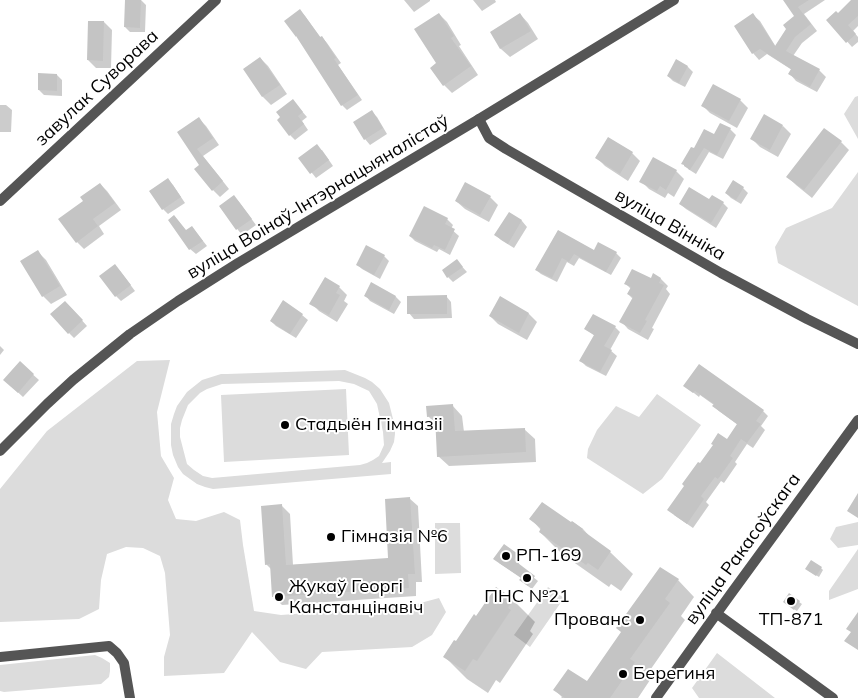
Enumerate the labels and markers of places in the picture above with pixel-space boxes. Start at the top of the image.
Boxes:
place label: Стадыён Гімназіі [295,414,443,436]
marker: Стадыён Гімназіі [279,419,291,431]
place label: Гімназія №6 [341,526,448,548]
marker: Гімназія №6 [325,531,337,543]
place label: РП-169 [516,545,582,567]
marker: РП-169 [500,550,512,562]
marker: ПНС №21 [521,572,533,584]
place label: Жукаў Георгі Канстанцінавіч [289,576,423,618]
place label: ПНС №21 [484,586,570,608]
marker: Жукаў Георгі Канстанцінавіч [273,591,285,603]
marker: ТП-871 [785,595,797,607]
place label: Прованс [554,609,630,631]
place label: ТП-871 [759,609,823,631]
marker: Прованс [634,614,646,626]
place label: Берегиня [633,663,715,685]
marker: Берегиня [617,668,629,680]

